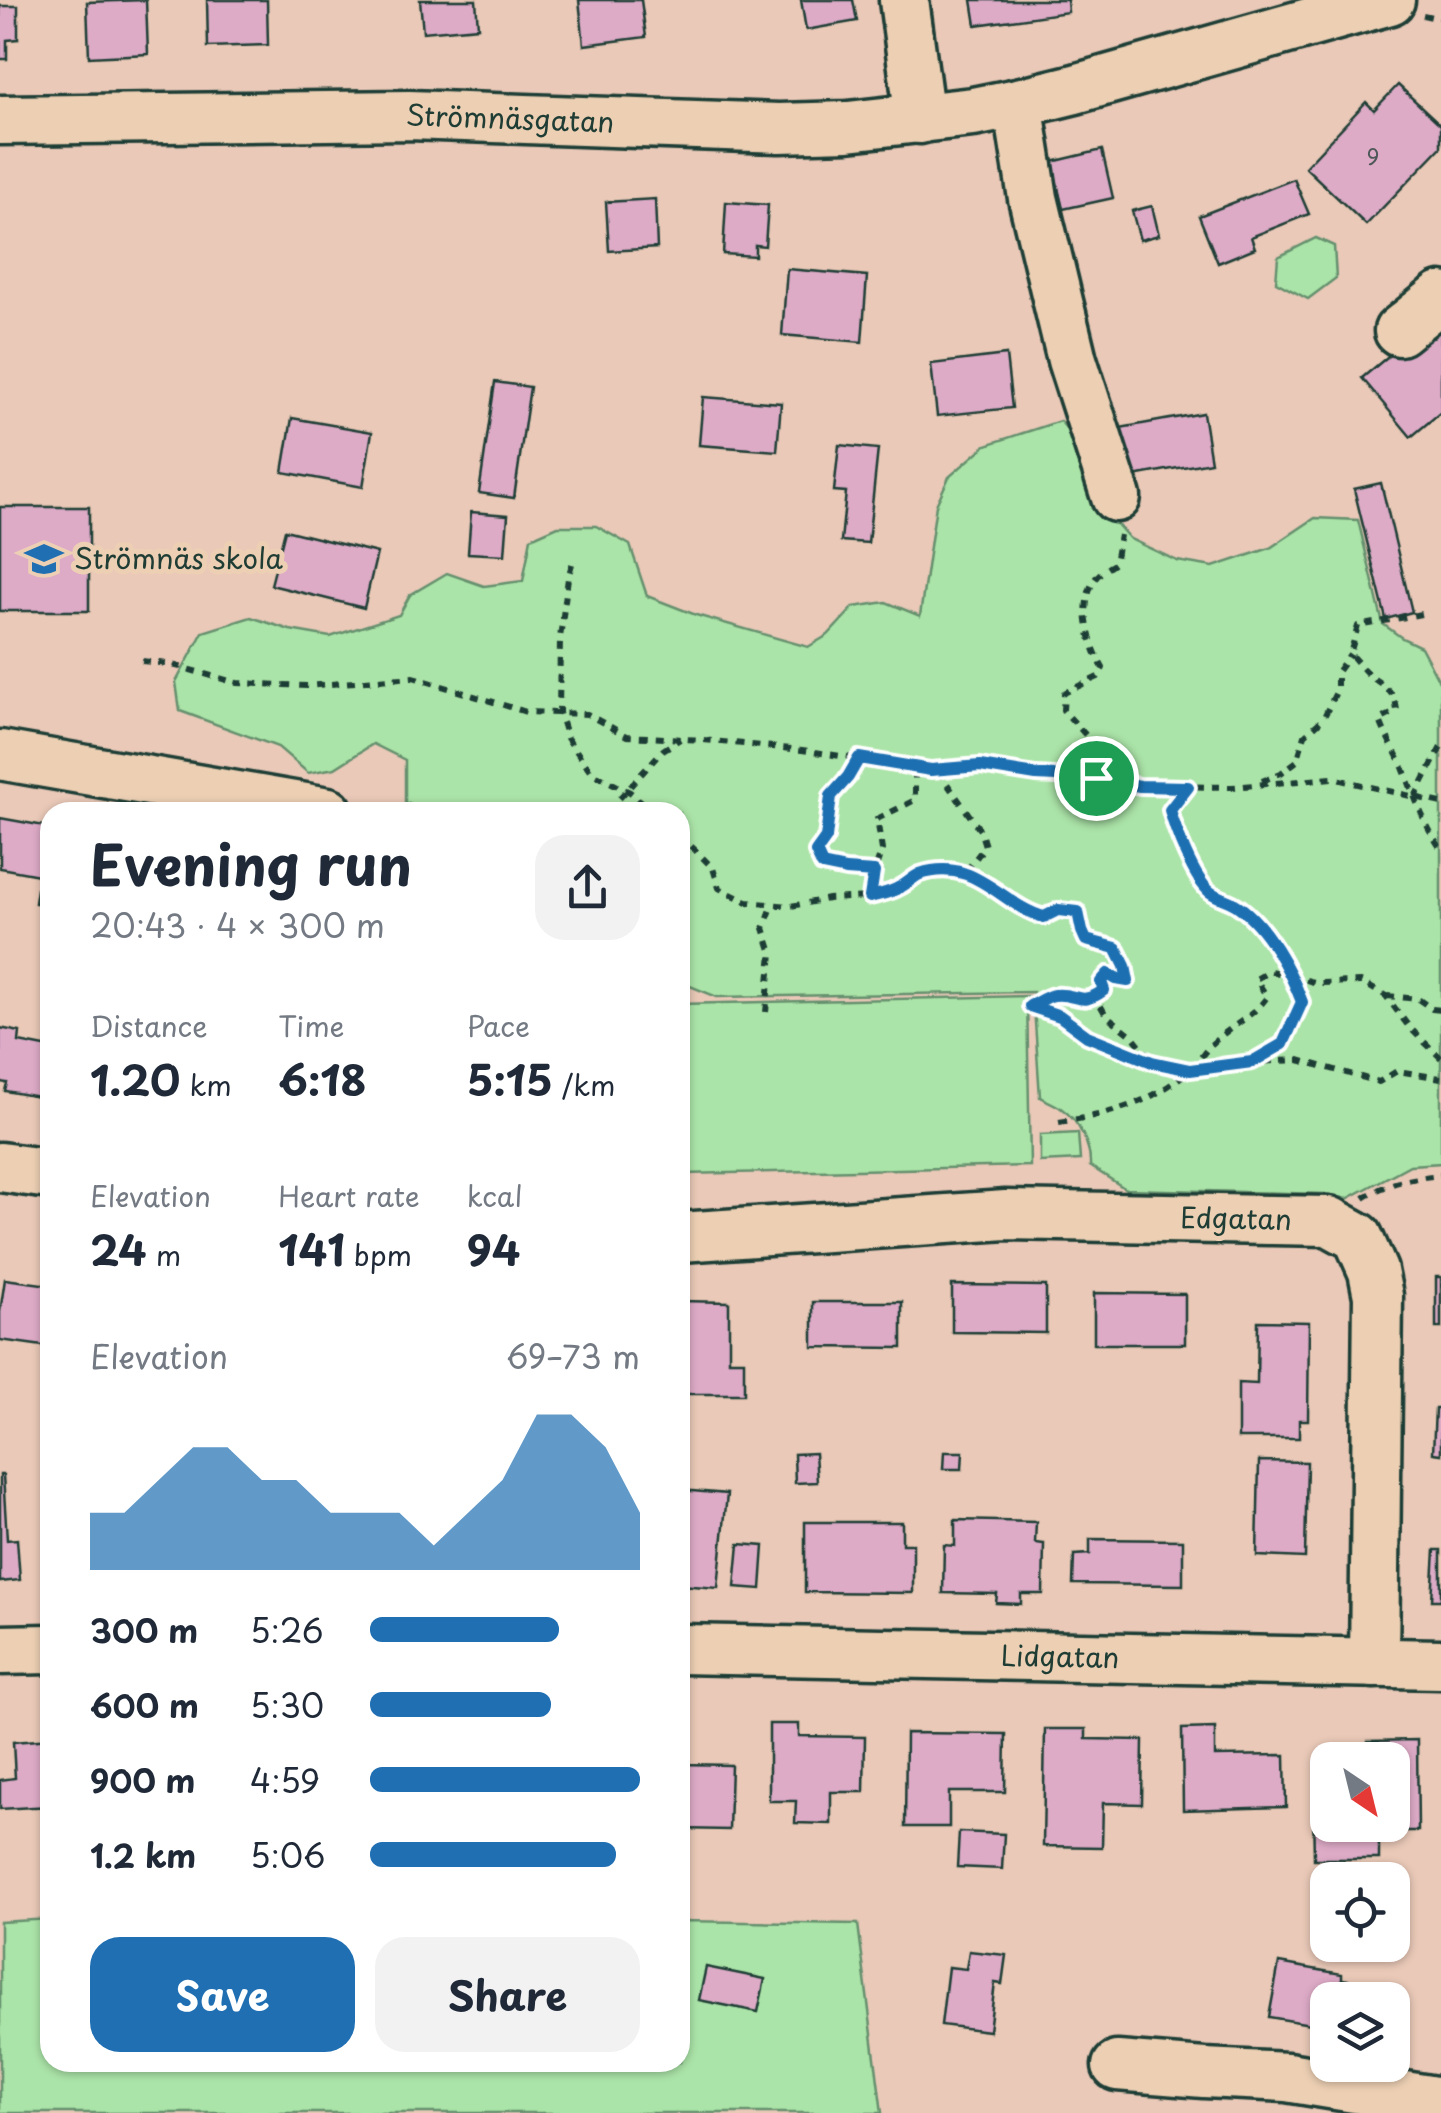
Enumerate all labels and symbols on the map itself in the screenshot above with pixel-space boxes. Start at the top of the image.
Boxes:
street label: Strömnäsgatan [405,92,615,143]
house number: 9 [1367,139,1379,172]
place label: Strömnäs skola [74,536,284,579]
school or university icon: Strömnäs skola [23,538,65,580]
pin [1054,736,1139,821]
street label: Edgatan [1180,1195,1292,1240]
street label: Lidgatan [1000,1633,1120,1678]
north arrow [1310,1742,1410,1842]

